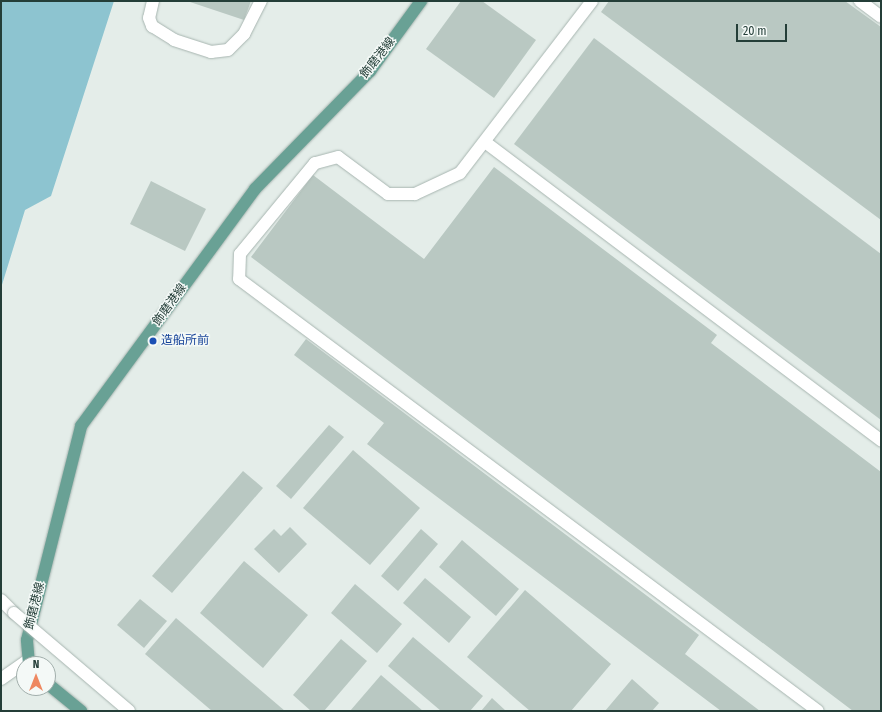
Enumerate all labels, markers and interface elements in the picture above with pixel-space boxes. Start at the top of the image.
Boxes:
scale bar [738,16,789,42]
text: 20 m [743,24,767,38]
street label: 飾磨港線 [358,35,398,81]
street label: 飾磨港線 [150,281,190,329]
place label: 造船所前 [161,334,209,348]
marker: 造船所前 [148,336,158,346]
street label: 飾磨港線 [22,581,48,631]
north arrow [16,656,56,696]
text: N [33,658,39,671]

